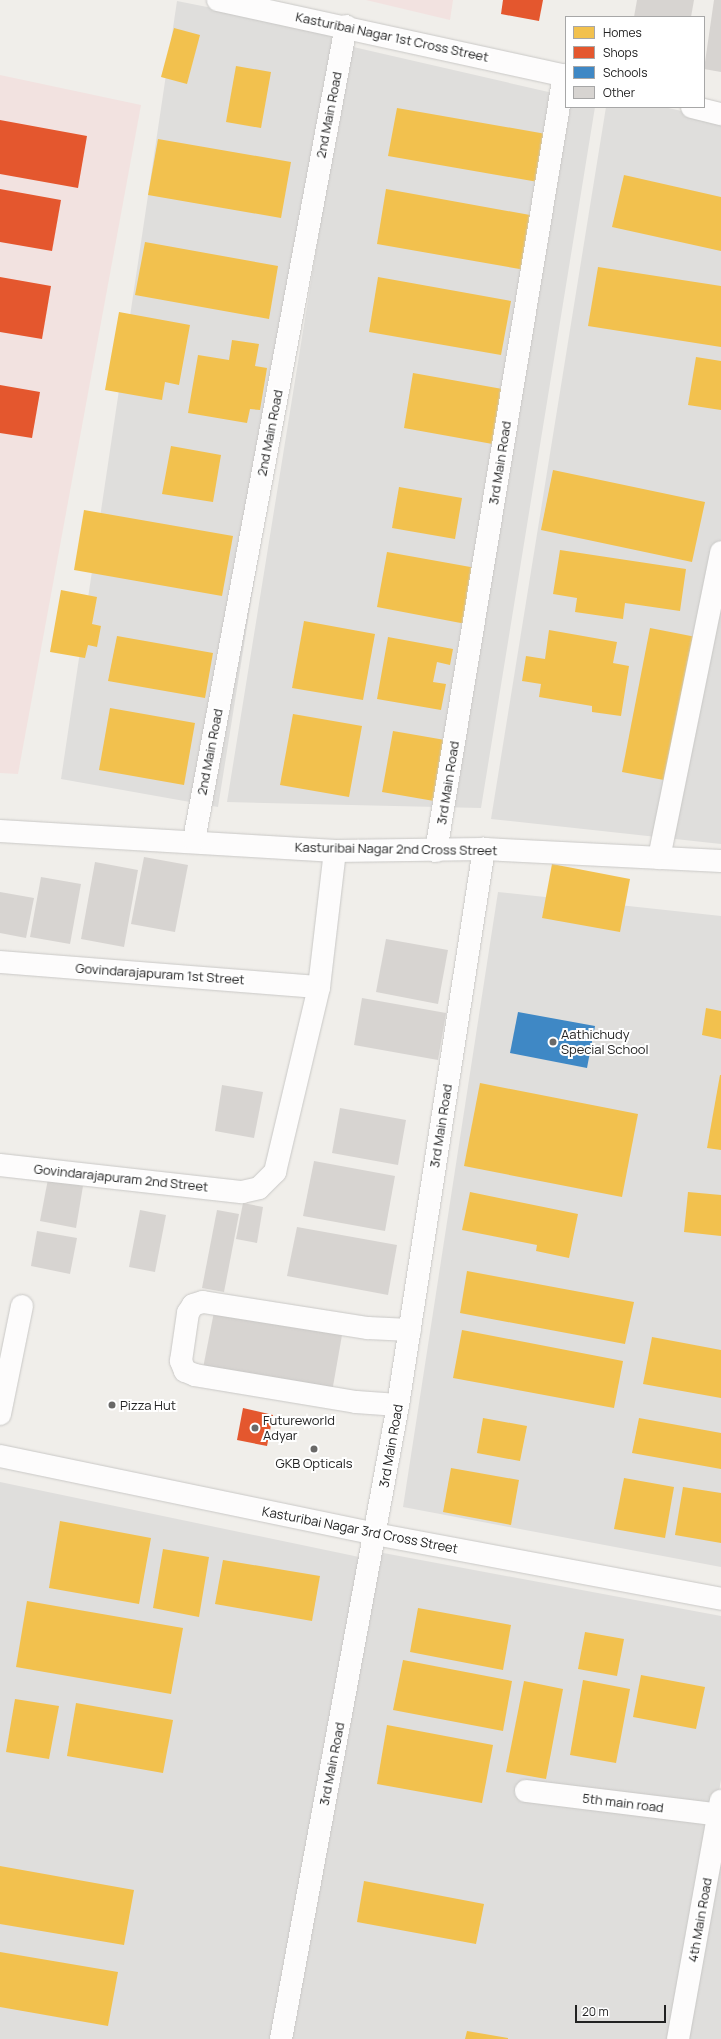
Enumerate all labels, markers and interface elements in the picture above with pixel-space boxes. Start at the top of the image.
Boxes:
street label: Kasturibai Nagar 1st Cross Street [294,9,490,65]
legend [565,16,705,108]
text: Homes [603,24,642,41]
text: Shops [603,44,638,61]
text: Schools [603,64,647,81]
street label: 2nd Main Road [313,70,345,160]
text: Other [603,84,635,101]
street label: 2nd Main Road [254,388,286,478]
street label: 3rd Main Road [486,420,514,506]
street label: 2nd Main Road [194,707,226,797]
street label: 3rd Main Road [434,740,462,826]
street label: Kasturibai Nagar 2nd Cross Street [295,839,497,859]
street label: Govindarajapuram 1st Street [75,960,245,988]
place label: Aathichudy Special School [561,1027,649,1058]
marker: Aathichudy Special School [548,1037,558,1047]
street label: 3rd Main Road [427,1083,455,1169]
street label: Govindarajapuram 2nd Street [33,1161,209,1195]
place label: Pizza Hut [120,1397,176,1413]
marker: Pizza Hut [107,1400,117,1410]
street label: 3rd Main Road [376,1403,406,1489]
place label: Futureworld Adyar [263,1413,335,1444]
marker: Futureworld Adyar [250,1423,260,1433]
marker: GKB Opticals [309,1444,319,1454]
place label: GKB Opticals [275,1455,353,1471]
street label: Kasturibai Nagar 3rd Cross Street [261,1503,459,1557]
street label: 3rd Main Road [316,1721,348,1807]
street label: 5th main road [581,1790,665,1816]
street label: 4th Main Road [685,1877,715,1963]
scale bar [577,1997,668,2023]
text: 20 m [582,2003,609,2020]

